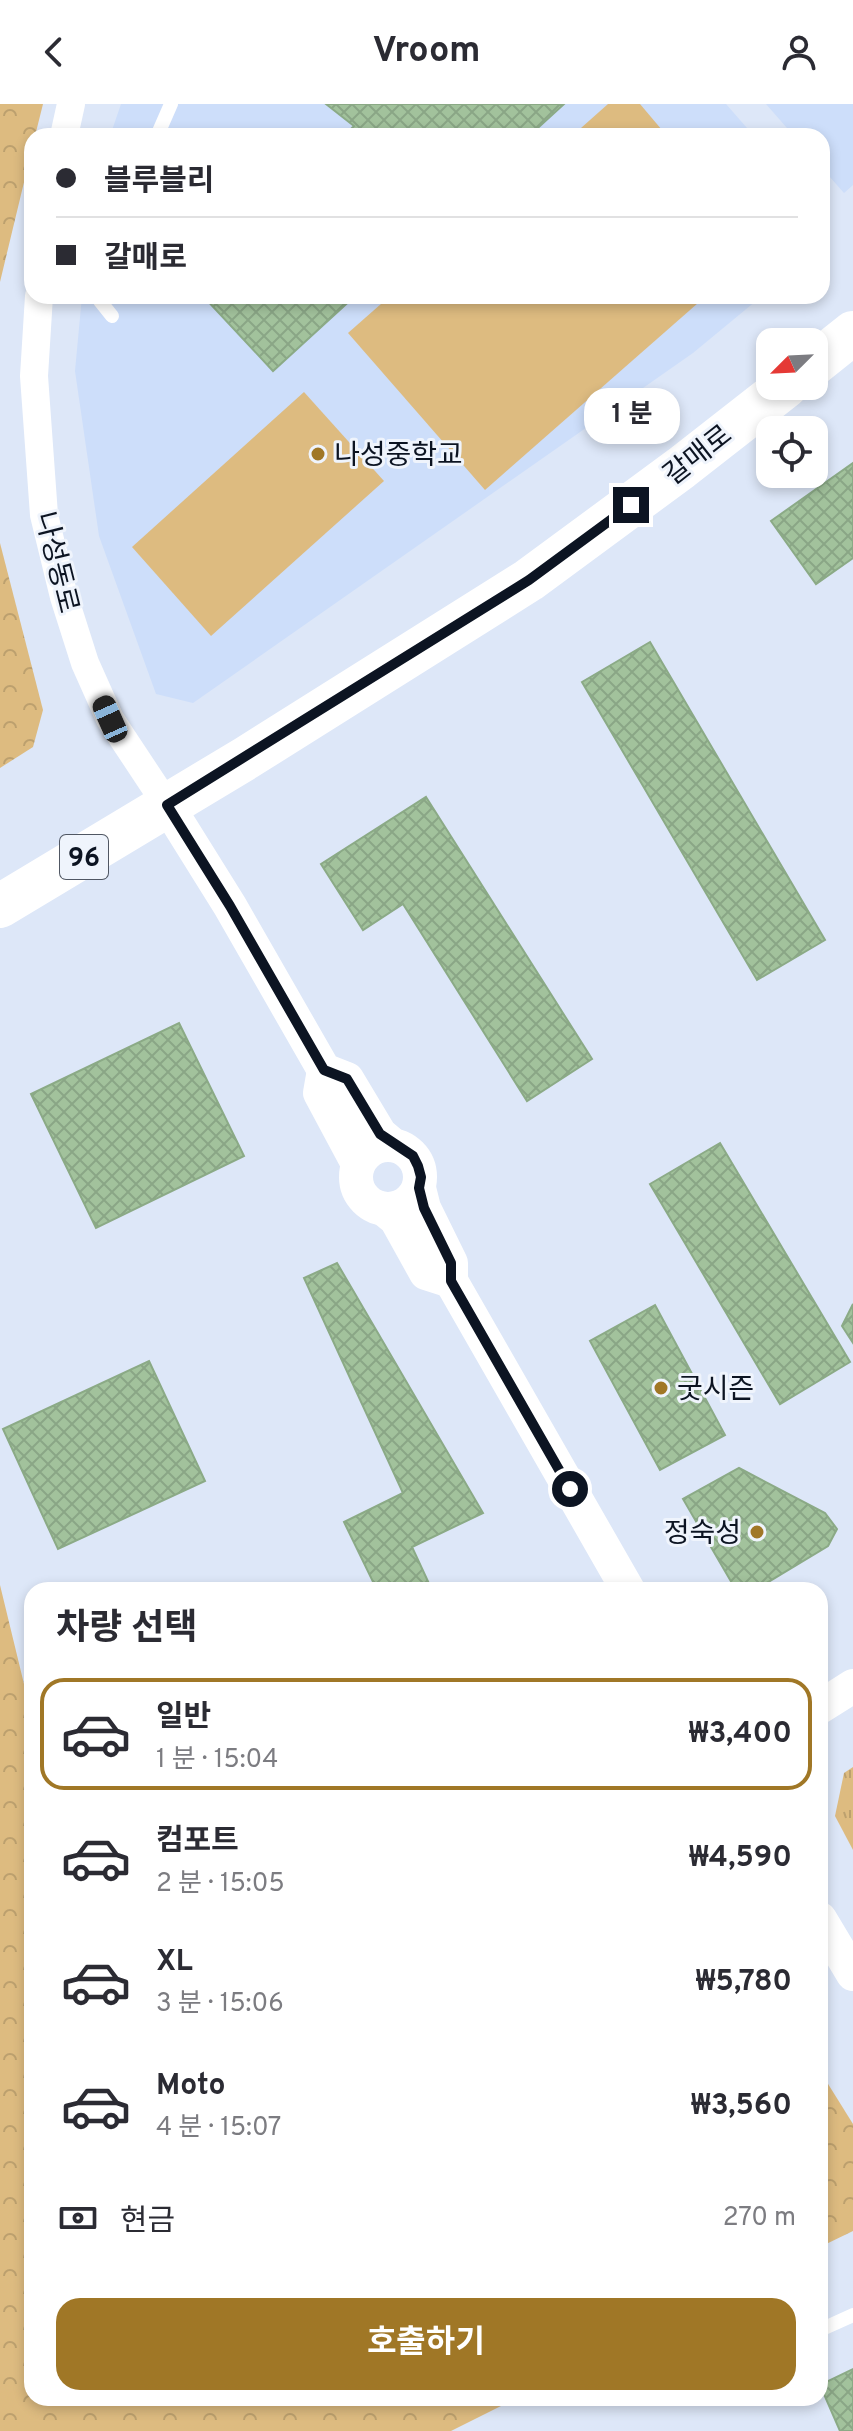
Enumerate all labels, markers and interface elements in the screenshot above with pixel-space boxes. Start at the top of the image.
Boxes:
text: Vroom [372,29,481,75]
icon: back [32,30,76,74]
icon: person [777,30,821,74]
text: 블루블리 [104,164,214,201]
text: 갈매로 [104,241,187,278]
north arrow [756,328,828,400]
map controls [756,328,828,488]
callout: 1 분 [583,389,679,445]
text: 1 분 [612,399,652,432]
button: locate [756,416,828,488]
street label: 갈매로 [657,418,740,494]
place label: 나성중학교 [334,439,463,475]
marker: 나성중학교 [309,445,327,463]
route end [613,487,649,523]
street label: 나성동로 [25,508,85,617]
car [89,692,131,746]
road number: 96 [60,835,108,879]
place label: 굿시즌 [677,1373,754,1409]
marker: 굿시즌 [652,1379,670,1397]
route start [552,1471,588,1507]
place label: 정숙성 [664,1517,741,1553]
marker: 정숙성 [748,1523,766,1541]
text: 차량 선택 [56,1607,197,1653]
icon: car [60,1698,132,1770]
text: 일반 [156,1700,211,1737]
text: ₩3,400 [689,1716,792,1753]
text: 1 분 · 15:04 [156,1744,278,1777]
icon: car [60,1822,132,1894]
text: 컴포트 [156,1824,239,1861]
text: ₩4,590 [689,1840,792,1877]
text: 2 분 · 15:05 [156,1868,285,1901]
text: XL [156,1944,193,1981]
icon: car [60,1946,132,2018]
text: ₩5,780 [696,1964,792,2001]
text: 3 분 · 15:06 [156,1988,284,2021]
text: Moto [156,2068,226,2105]
icon: car [60,2070,132,2142]
text: ₩3,560 [691,2088,792,2125]
text: 4 분 · 15:07 [156,2112,281,2145]
icon: cash [56,2196,100,2240]
text: 270 m [723,2202,796,2235]
text: 현금 [120,2204,175,2241]
button: 호출하기 [56,2298,796,2390]

